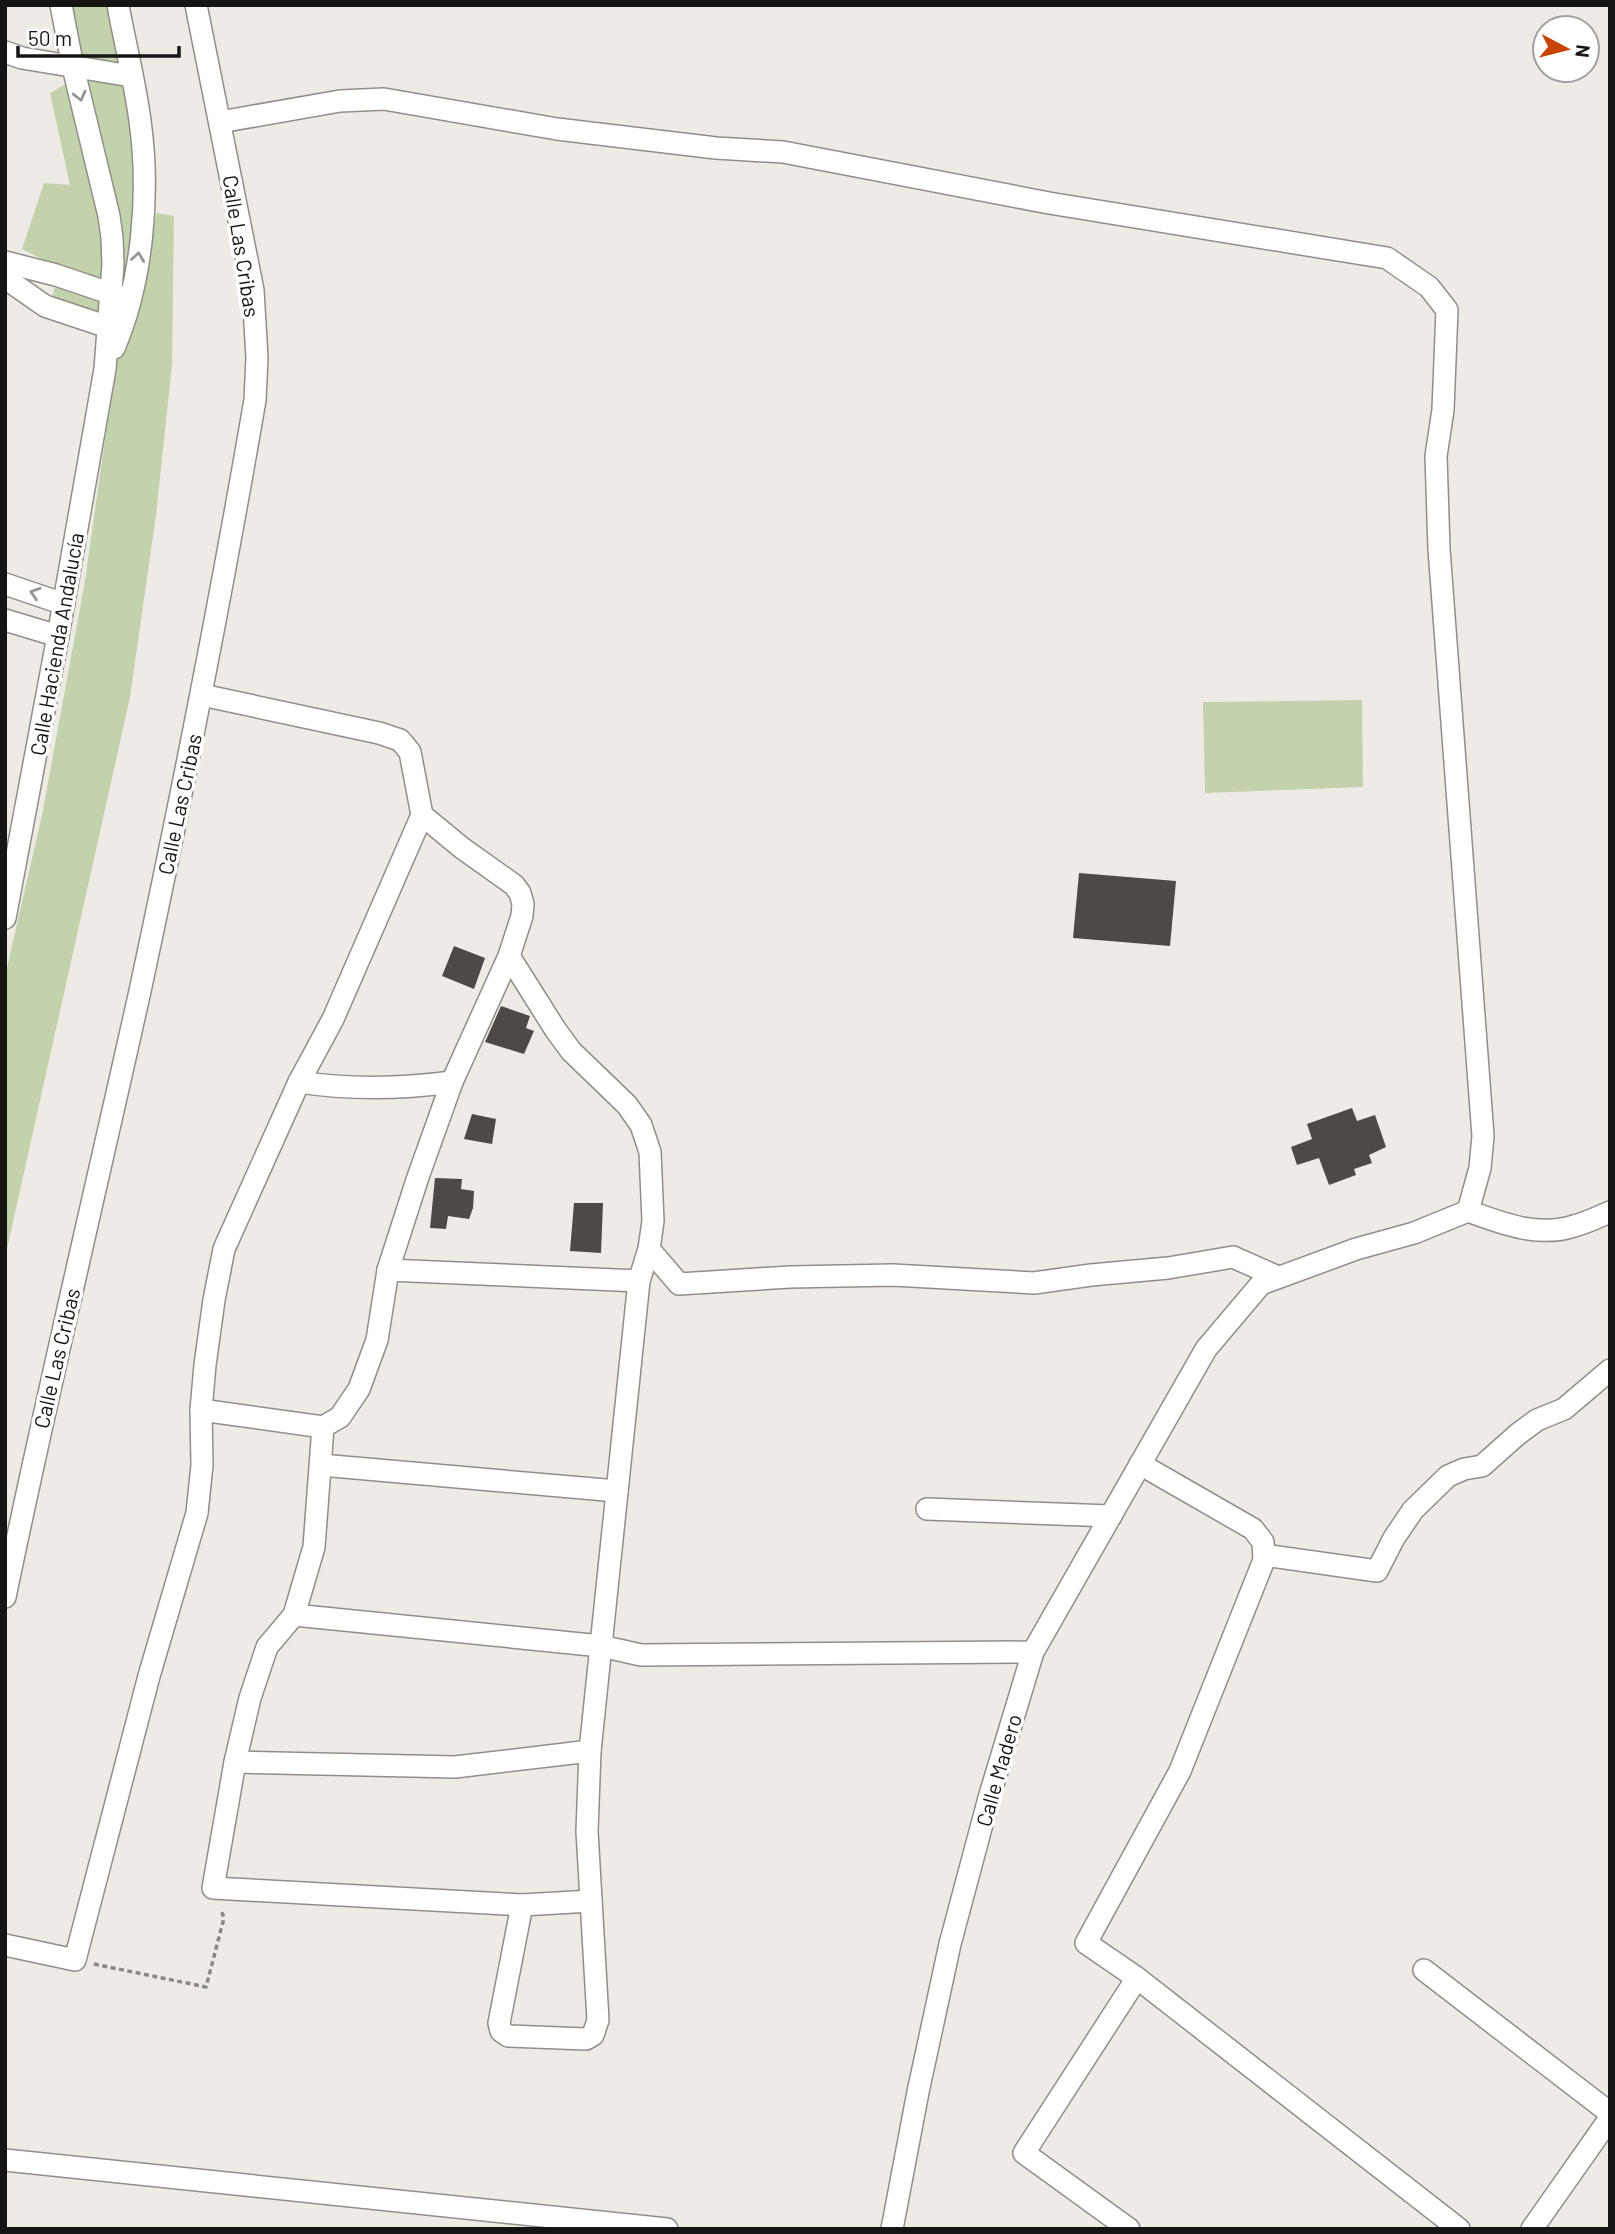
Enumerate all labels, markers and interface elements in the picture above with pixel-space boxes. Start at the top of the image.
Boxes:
scale bar [18,14,178,58]
north arrow [1531,14,1601,84]
text: 50 m [28,25,72,50]
text: N [1571,43,1596,59]
one-way arrow [72,90,86,102]
street label: Calle Las Cribas [218,173,266,319]
one-way arrow [130,251,145,263]
street label: Calle Hacienda Andalucía [24,530,88,758]
one-way arrow [29,587,42,601]
street label: Calle Las Cribas [152,731,206,877]
street label: Calle Las Cribas [28,1285,84,1431]
street label: Calle Madero [970,1711,1026,1829]

